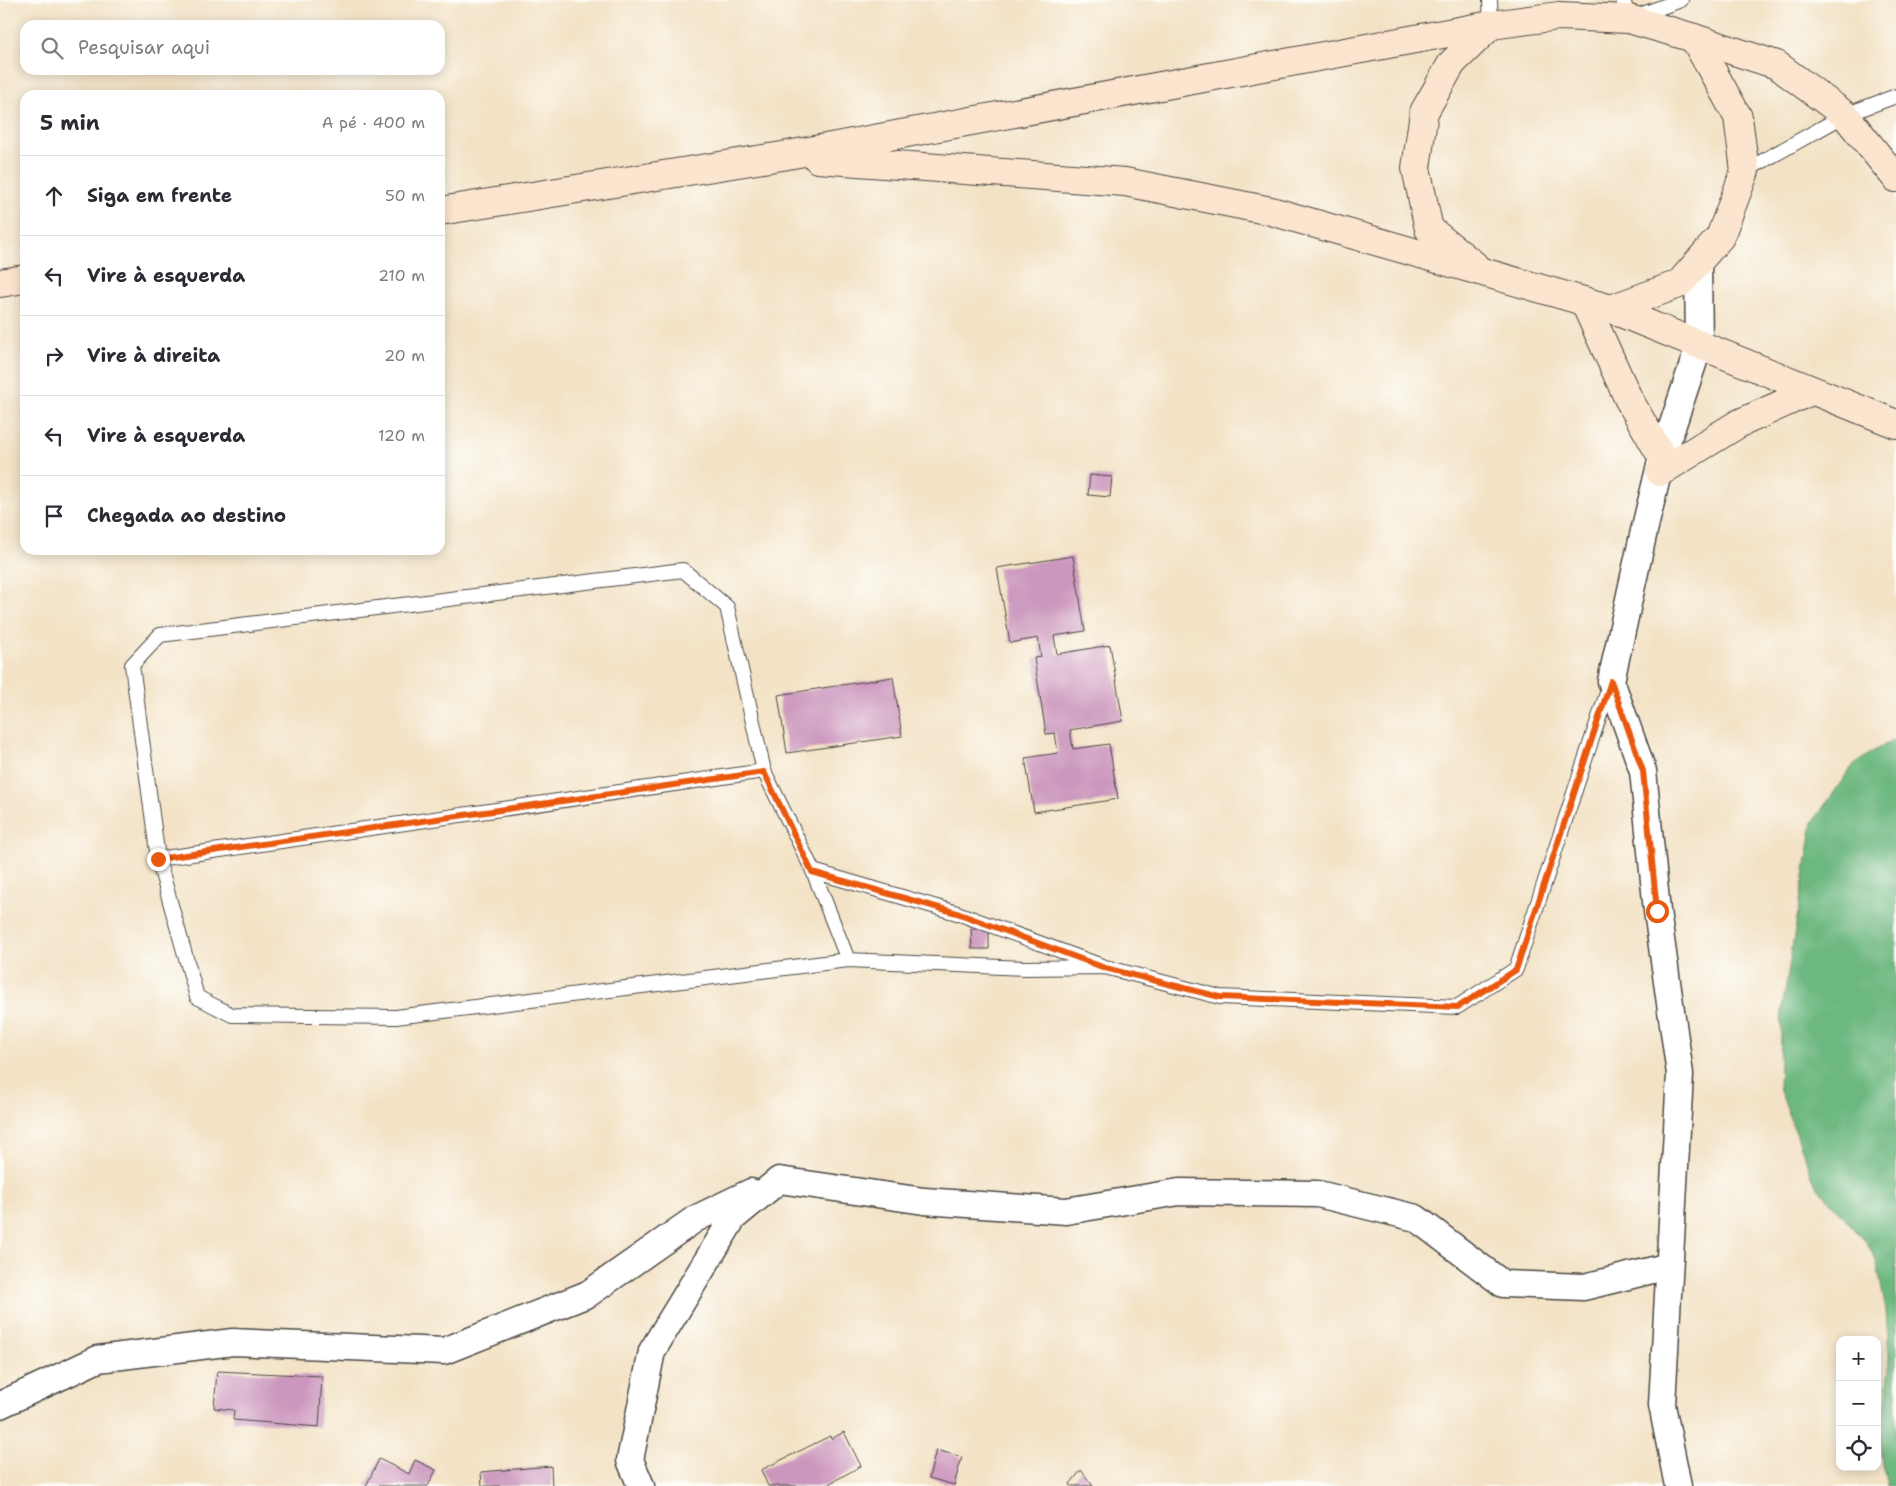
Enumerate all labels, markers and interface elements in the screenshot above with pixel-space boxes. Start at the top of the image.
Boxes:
search box [20,20,445,75]
icon: search [38,34,66,62]
text: Pesquisar aqui [78,35,210,60]
text: 5 min [40,109,100,137]
text: A pé · 400 m [322,112,425,133]
icon: ahead [40,182,68,210]
text: Siga em frente [87,183,232,208]
text: 50 m [385,185,425,206]
icon: left [40,262,68,290]
text: Vire à esquerda [87,263,245,288]
text: 210 m [378,265,425,286]
icon: right [40,342,68,370]
text: Vire à direita [87,343,220,368]
text: 20 m [384,345,425,366]
icon: left [40,422,68,450]
text: Vire à esquerda [87,423,245,448]
text: 120 m [378,425,425,446]
icon: arrive [40,502,68,530]
text: Chegada ao destino [87,503,286,528]
route end [147,848,170,871]
route start [1646,900,1669,923]
map controls [1836,1336,1881,1471]
button: + [1836,1336,1881,1381]
button: − [1836,1381,1881,1426]
button: locate [1836,1426,1881,1471]

